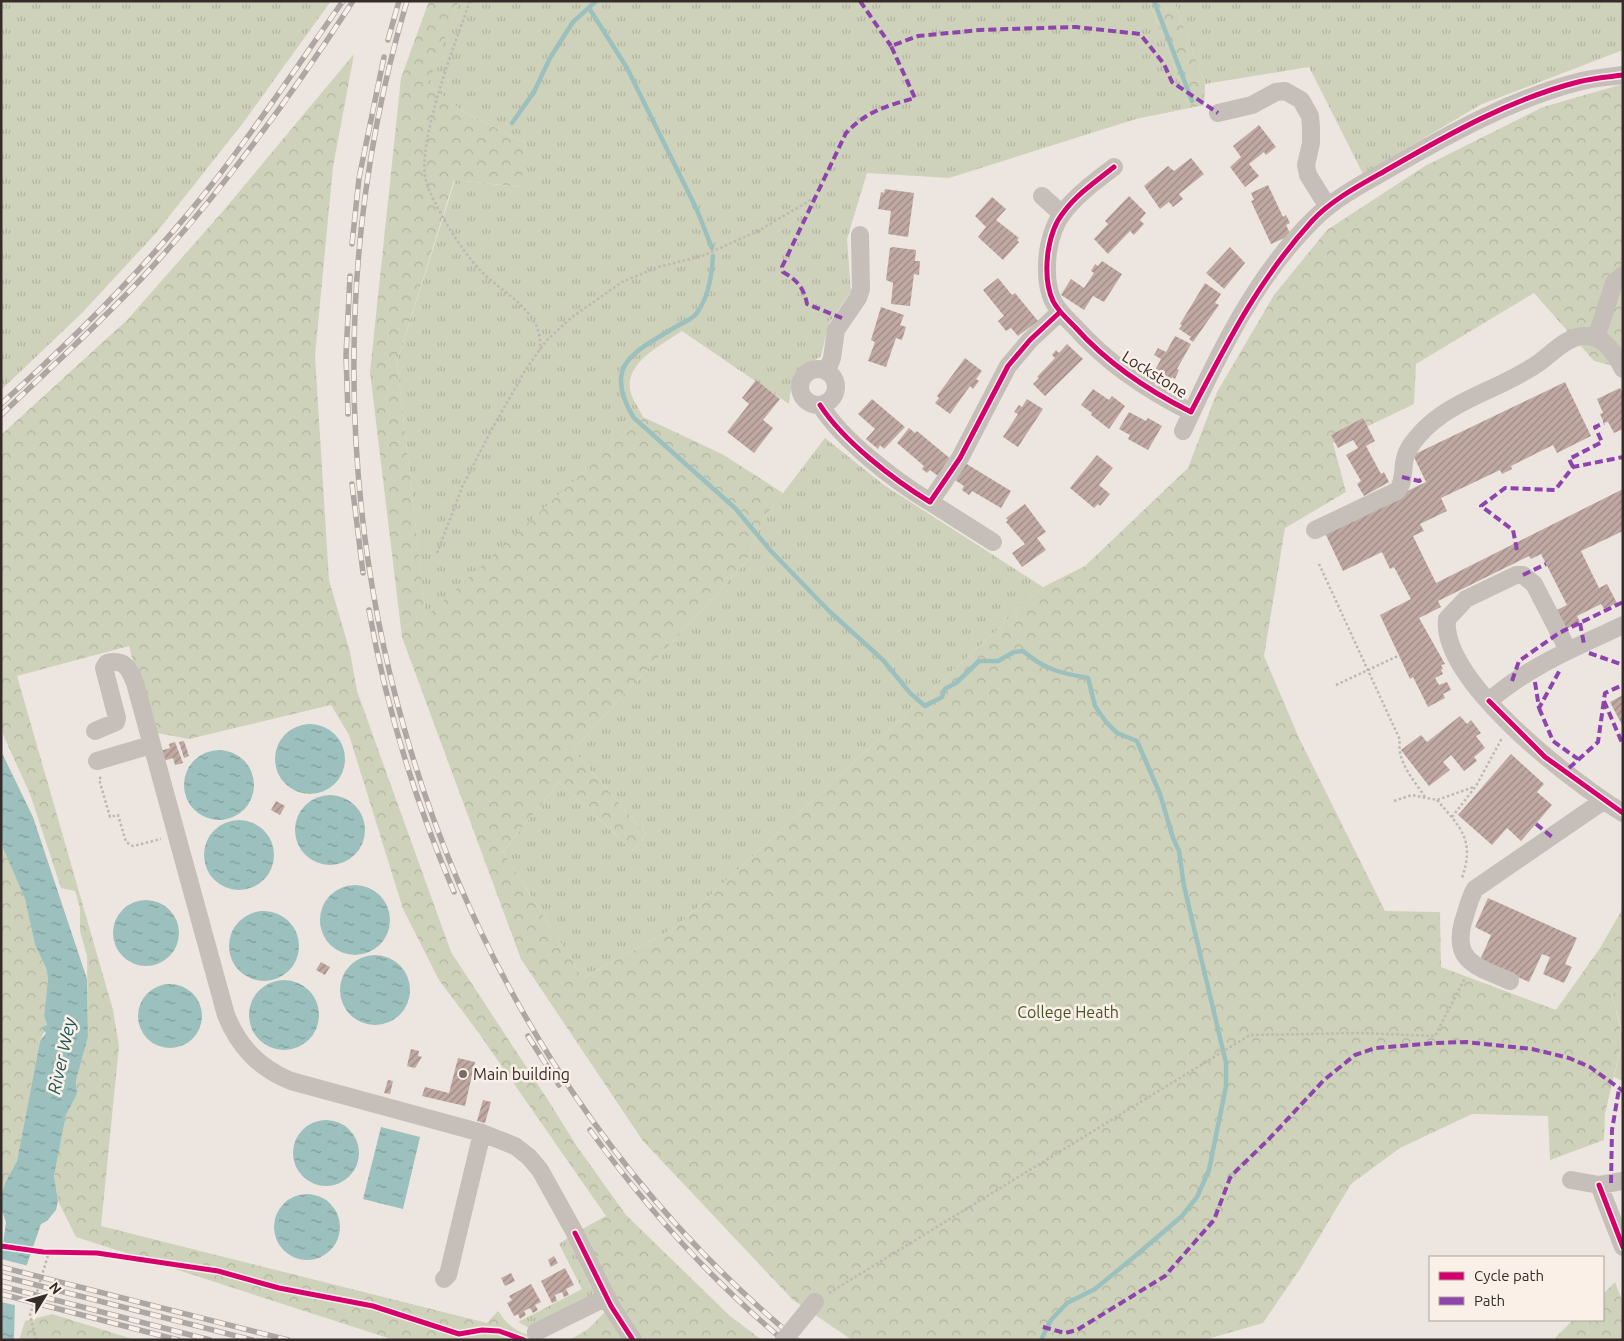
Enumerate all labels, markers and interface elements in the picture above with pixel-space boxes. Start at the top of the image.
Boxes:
street label: Lockstone [1119,347,1191,401]
park label: College Heath [1017,1003,1119,1021]
water label: River Wey [43,1016,79,1096]
place label: Main building [473,1065,570,1083]
marker: Main building [457,1068,469,1080]
legend [1429,1256,1604,1321]
text: Cycle path [1474,1267,1544,1284]
north arrow [20,1271,70,1321]
text: N [46,1279,65,1297]
text: Path [1474,1292,1505,1309]

